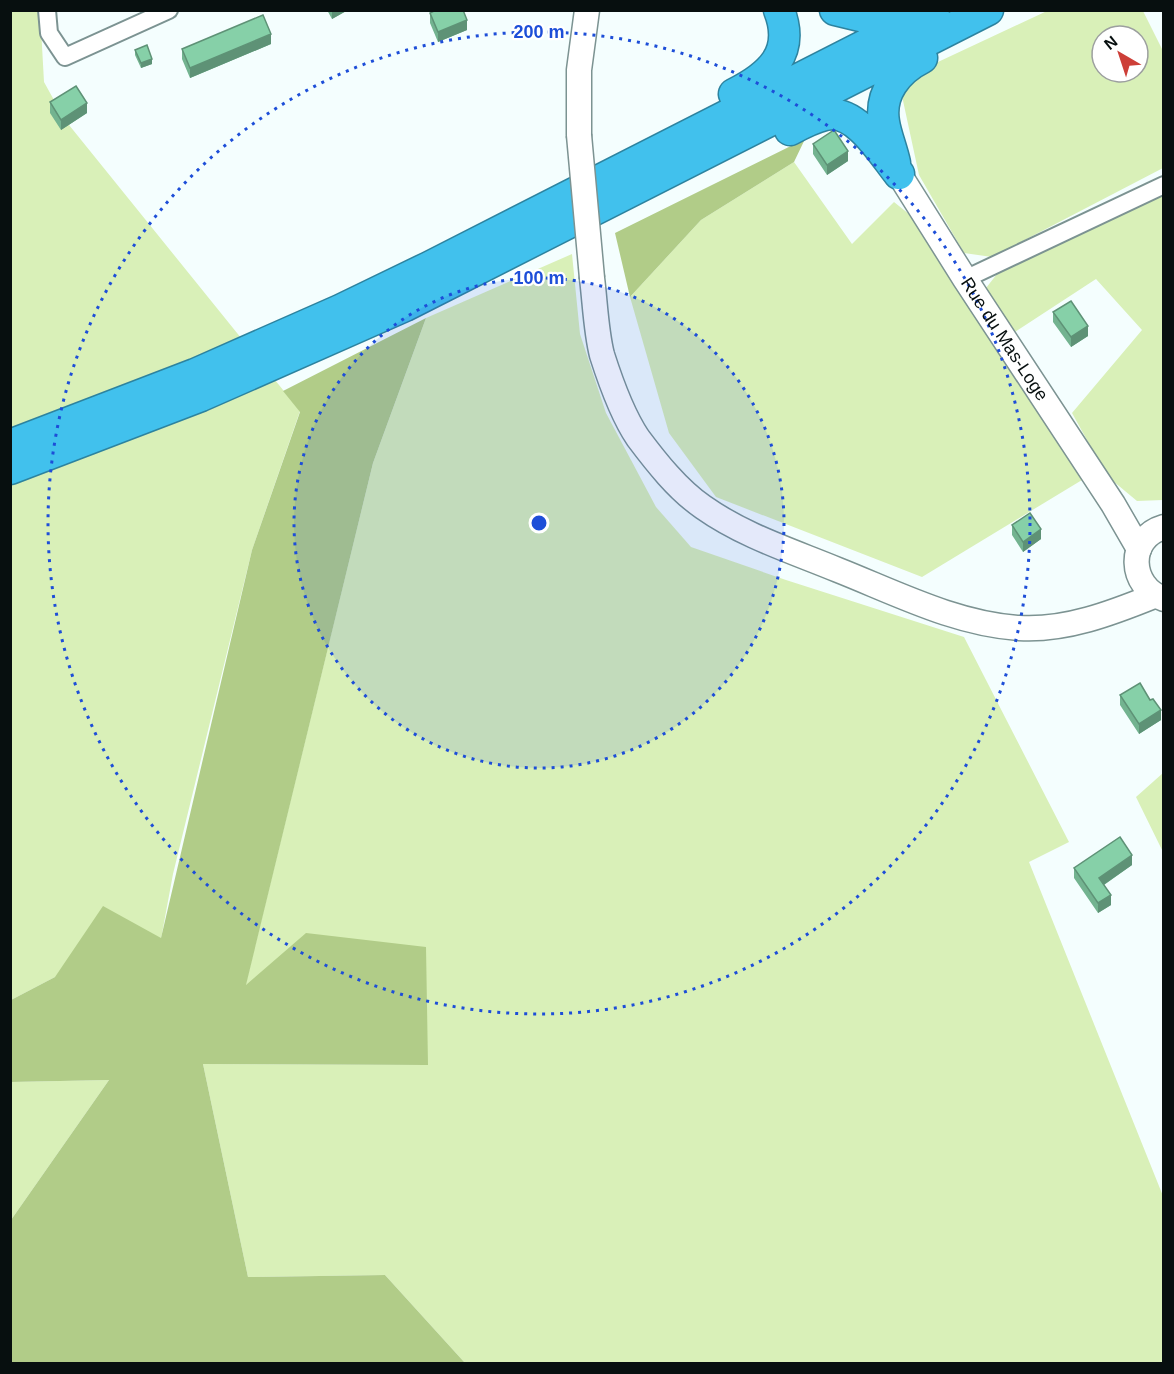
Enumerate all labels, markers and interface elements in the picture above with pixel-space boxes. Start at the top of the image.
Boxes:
text: 200 m [513,22,565,42]
north arrow [1090,24,1150,84]
text: N [1101,32,1121,53]
text: 100 m [513,268,565,288]
street label: Rue du Mas-Loge [957,274,1052,404]
centre of rings [529,513,549,533]

